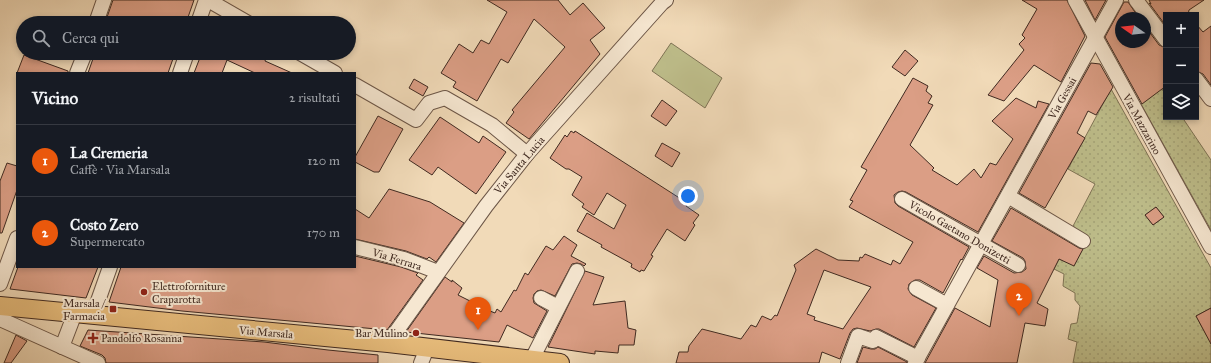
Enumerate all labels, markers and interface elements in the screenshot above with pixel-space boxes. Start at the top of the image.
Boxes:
north arrow [1115,12,1151,48]
map controls [1163,12,1199,120]
button: + [1163,12,1199,48]
search box [16,16,356,60]
icon: search [30,27,52,49]
text: Cerca qui [62,29,119,47]
button: − [1163,48,1199,84]
street label: Via Gessai [1045,75,1079,122]
button: layers [1163,84,1199,120]
text: Vicino [32,88,78,109]
text: 2 risultati [289,90,340,106]
street label: Via Mazzarino [1119,91,1164,157]
street label: Via Santa Lucia [491,133,548,198]
text: La Cremeria [70,144,148,162]
text: 1 [42,153,48,169]
text: 120 m [307,153,340,169]
text: Caffè · Via Marsala [70,162,170,178]
your location [678,186,698,206]
street label: Vicolo Gaetano Donizetti [906,197,1013,267]
text: Costo Zero [70,216,138,234]
text: 2 [42,225,48,241]
text: 170 m [307,225,340,241]
text: Supermercato [70,234,145,250]
street label: Via Ferrara [370,246,423,273]
place label: Elettroforniture Craparotta [152,280,226,306]
pin: 2 [1006,283,1032,316]
marker: Elettroforniture Craparotta [139,287,149,297]
place label: Marsala / Farmacia [63,297,106,323]
pin: 1 [465,297,491,330]
marker: Marsala / Farmacia [108,304,118,314]
street label: Via Marsala [237,324,294,341]
place label: Bar Mulino [355,327,408,340]
marker: Bar Mulino [411,328,421,338]
place label: Pandolfo Rosanna [101,332,182,345]
marker: Pandolfo Rosanna [88,333,98,343]

